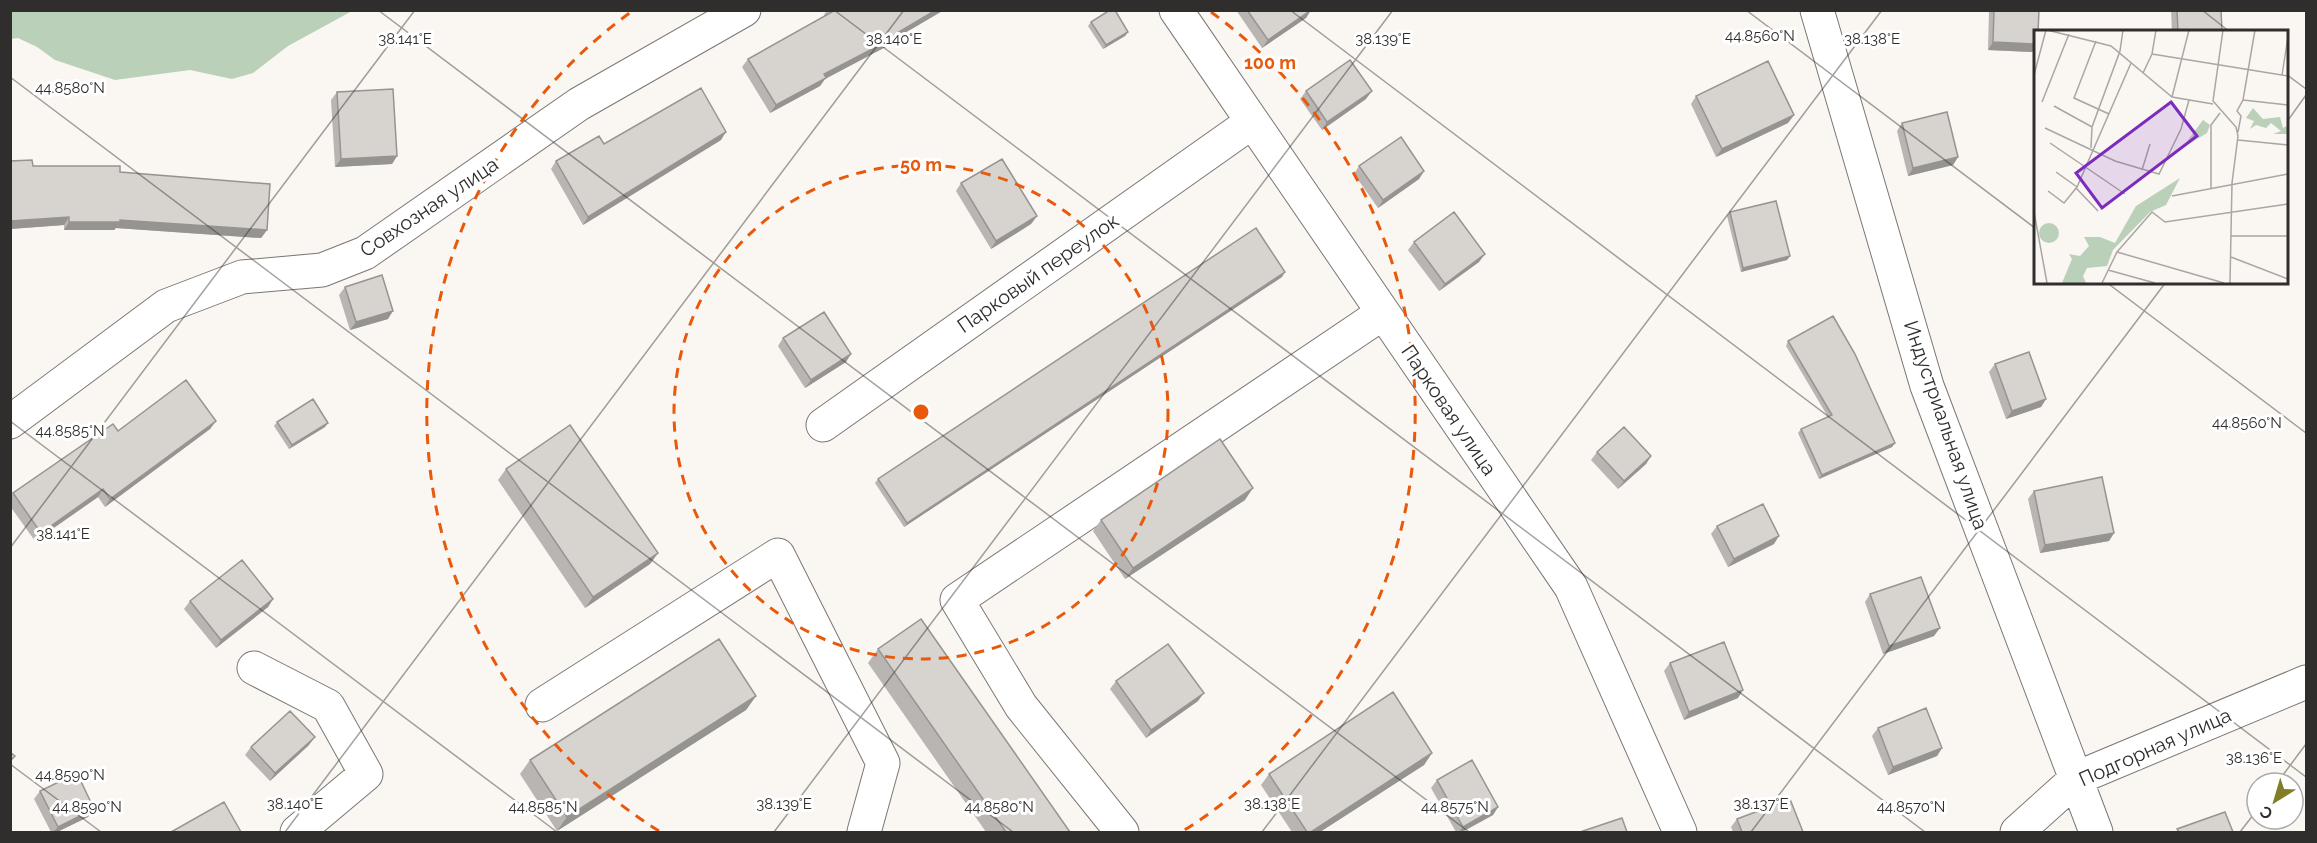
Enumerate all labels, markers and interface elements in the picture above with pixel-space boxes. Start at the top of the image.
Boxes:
text: 44.8560°N [1725,27,1795,45]
text: 38.141°E [378,30,432,48]
text: 38.140°E [866,30,922,48]
text: 38.139°E [1355,30,1411,48]
text: 38.138°E [1844,30,1900,48]
inset map [2034,30,2287,284]
text: 100 m [1244,52,1296,73]
text: 44.8580°N [35,79,105,97]
street label: Совхозная улица [355,152,503,262]
text: 50 m [900,154,942,175]
street label: Парковый переулок [953,208,1123,338]
street label: Индустриальная улица [1899,317,1993,533]
street label: Парковая улица [1396,340,1502,480]
centre of rings [911,402,931,422]
text: 44.8560°N [2212,414,2282,432]
text: 44.8585°N [36,422,104,440]
text: 38.141°E [36,525,90,543]
street label: Подгорная улица [2075,703,2235,791]
text: 38.136°E [2226,749,2282,767]
text: 44.8590°N [35,766,105,784]
north arrow [2245,771,2305,831]
text: 38.140°E [267,795,323,813]
text: 38.139°E [756,795,812,813]
text: 38.138°E [1244,795,1300,813]
text: 38.137°E [1733,795,1789,813]
text: 44.8590°N [52,798,122,816]
text: 44.8585°N [509,798,577,816]
text: 44.8580°N [964,798,1034,816]
text: 44.8575°N [1421,798,1489,816]
text: 44.8570°N [1877,798,1945,816]
text: С [2256,802,2276,823]

